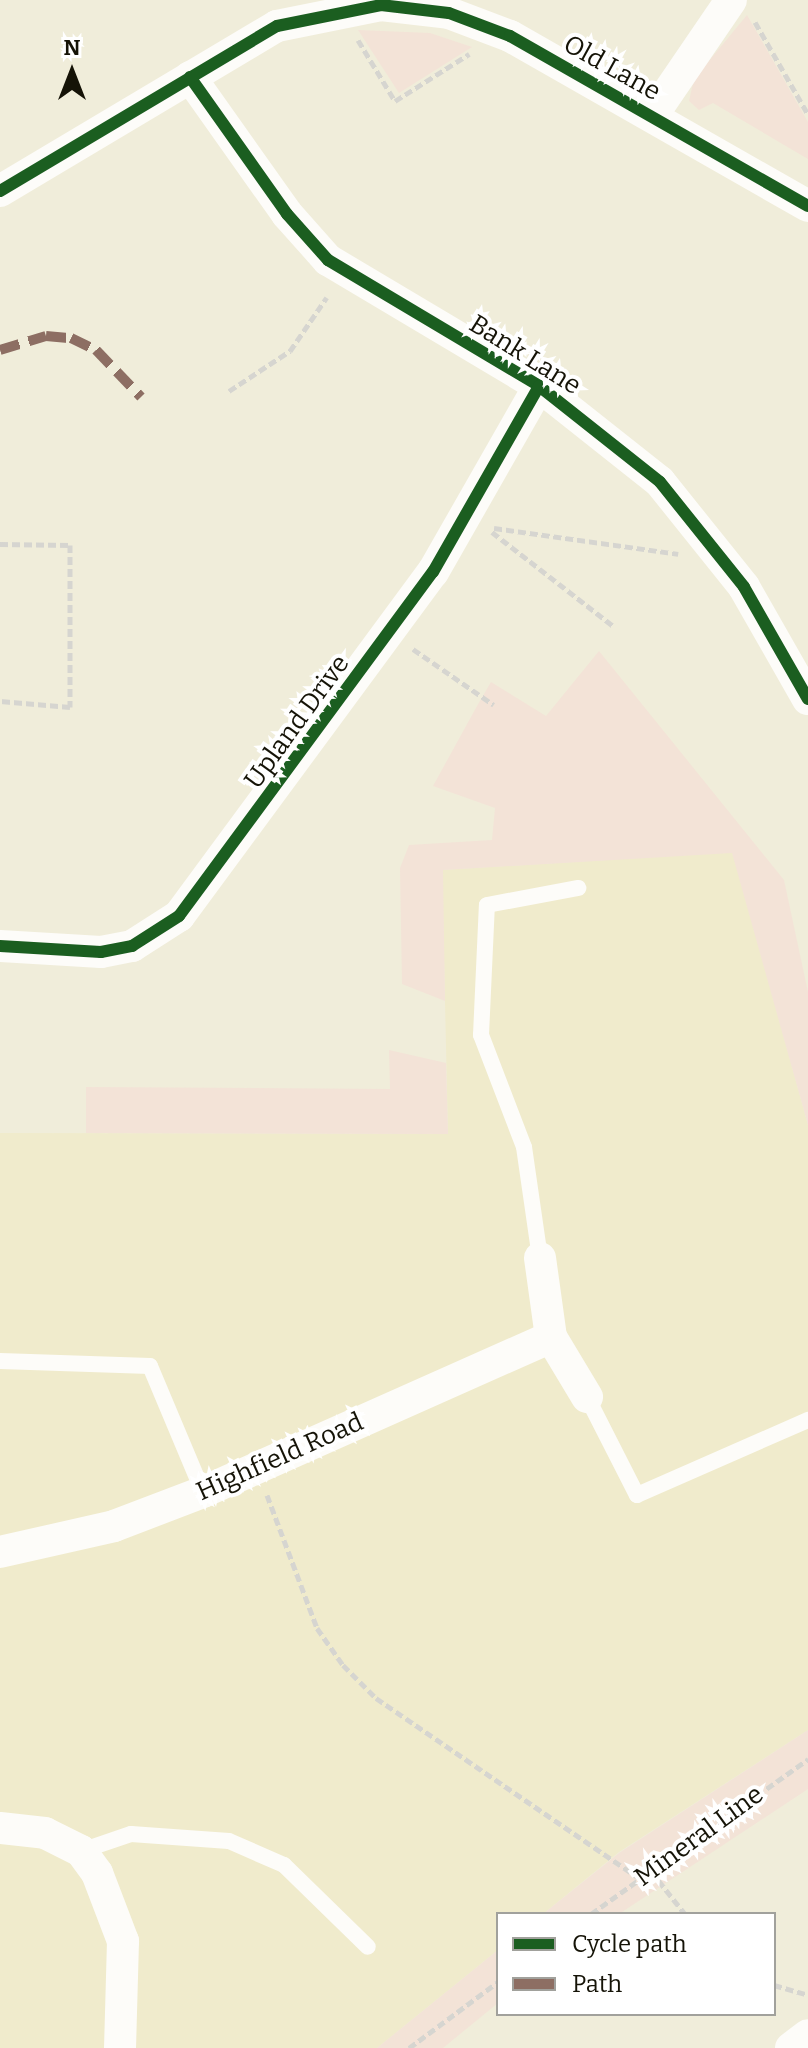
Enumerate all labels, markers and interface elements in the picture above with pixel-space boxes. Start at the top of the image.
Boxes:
street label: Old Lane [558,29,666,107]
north arrow [32,32,112,112]
text: N [64,34,80,61]
street label: Bank Lane [463,308,587,402]
street label: Upland Drive [238,649,356,795]
street label: Highfield Road [192,1406,368,1508]
street label: Mineral Line [629,1779,769,1893]
legend [496,1912,776,2016]
text: Cycle path [572,1930,687,1958]
text: Path [572,1970,622,1998]

